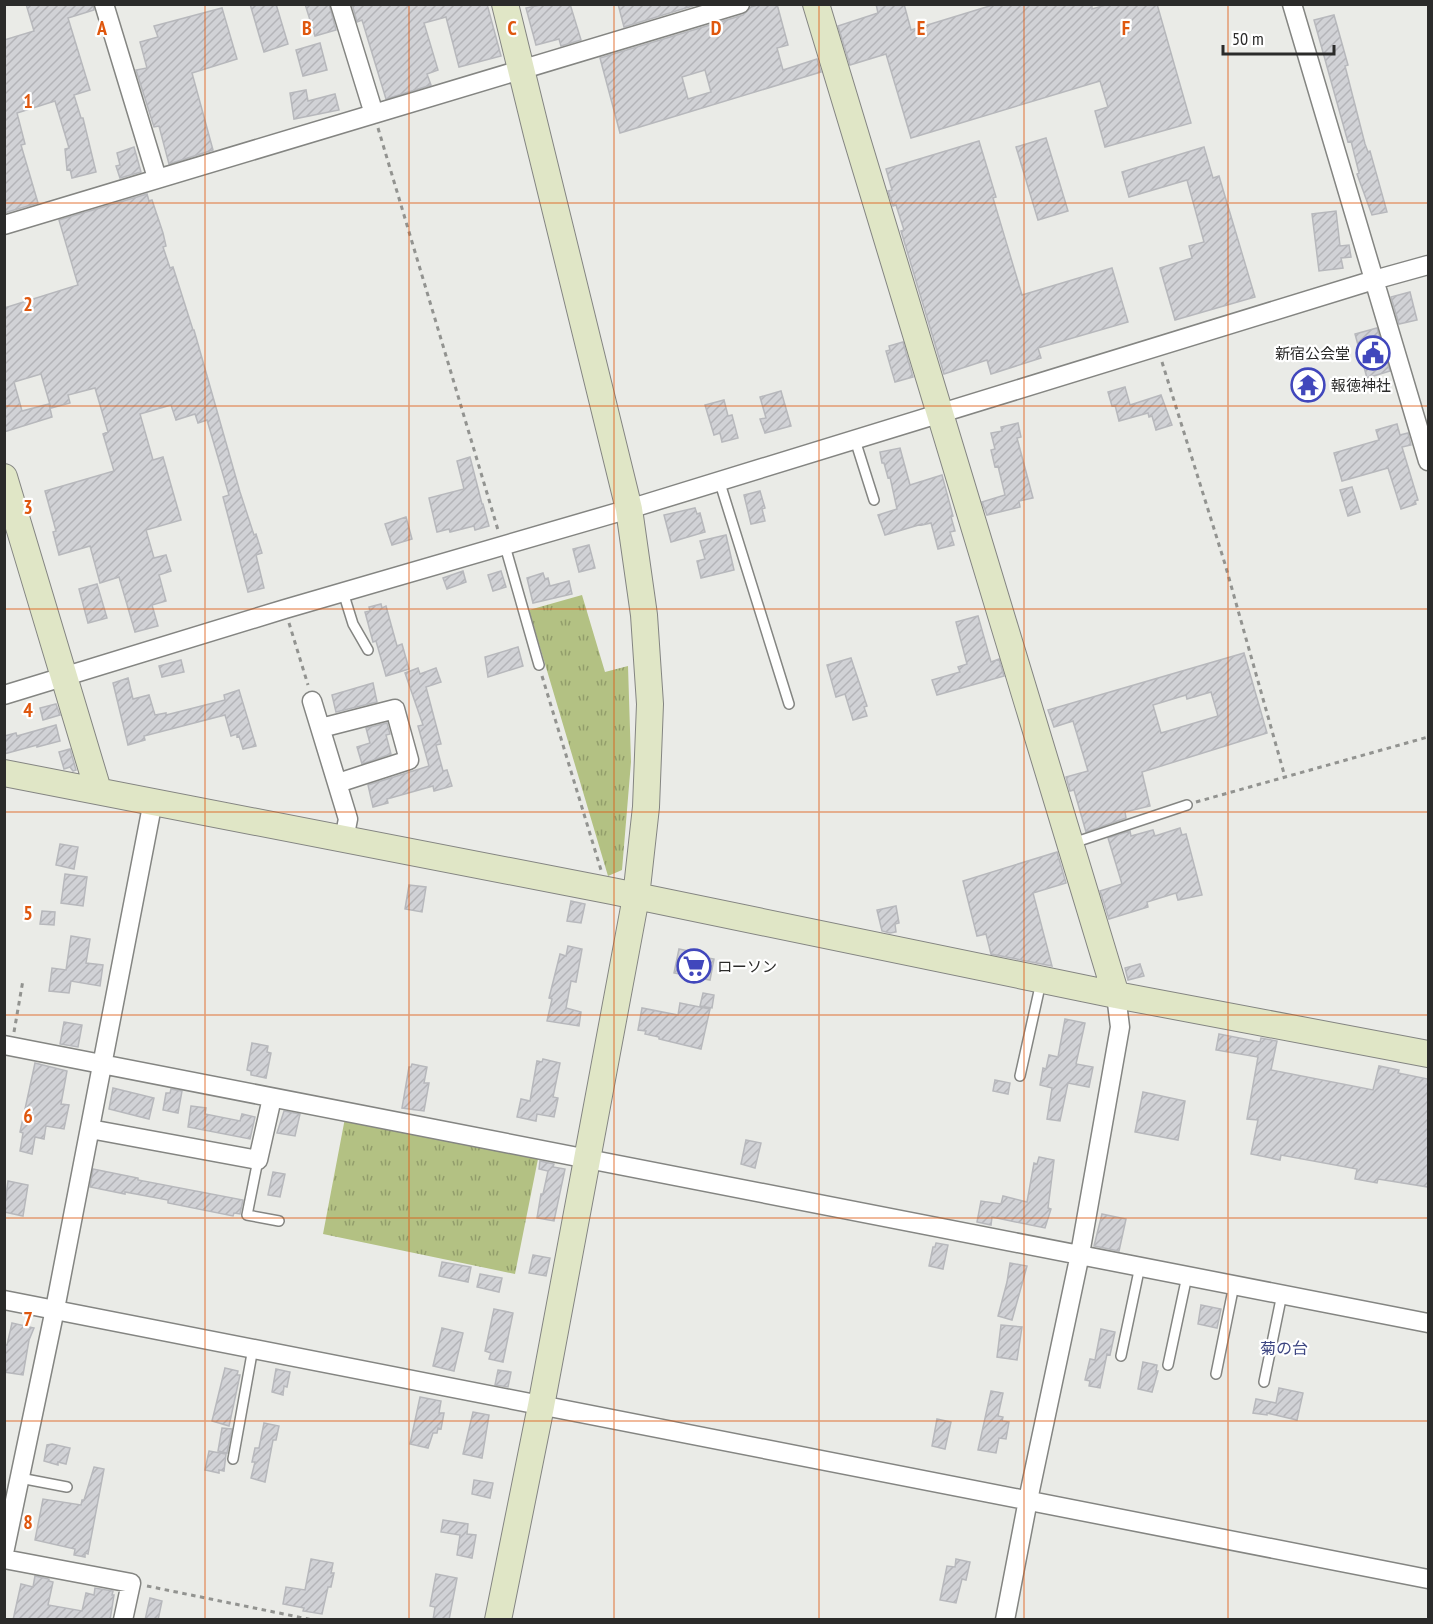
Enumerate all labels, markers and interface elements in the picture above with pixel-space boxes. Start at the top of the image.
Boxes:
text: A [96,15,108,41]
text: B [302,15,312,41]
text: C [507,15,517,41]
text: D [711,15,722,41]
text: E [917,15,925,41]
text: F [1122,15,1130,41]
scale bar [1223,18,1334,56]
text: 50 m [1232,27,1264,50]
text: 1 [23,88,33,114]
text: 2 [23,291,33,317]
public building icon: 新宿公会堂 [1355,335,1391,371]
place label: 新宿公会堂 [1275,344,1350,363]
temple icon: 報徳神社 [1290,367,1326,403]
place label: 報徳神社 [1331,376,1391,395]
text: 3 [23,494,33,520]
text: 4 [23,697,33,723]
text: 5 [23,900,33,926]
supermarket icon: ローソン [676,948,712,984]
place label: ローソン [717,957,777,976]
text: 6 [23,1103,33,1129]
text: 7 [23,1306,33,1332]
district label: 菊の台 [1260,1338,1308,1358]
text: 8 [23,1509,33,1535]

